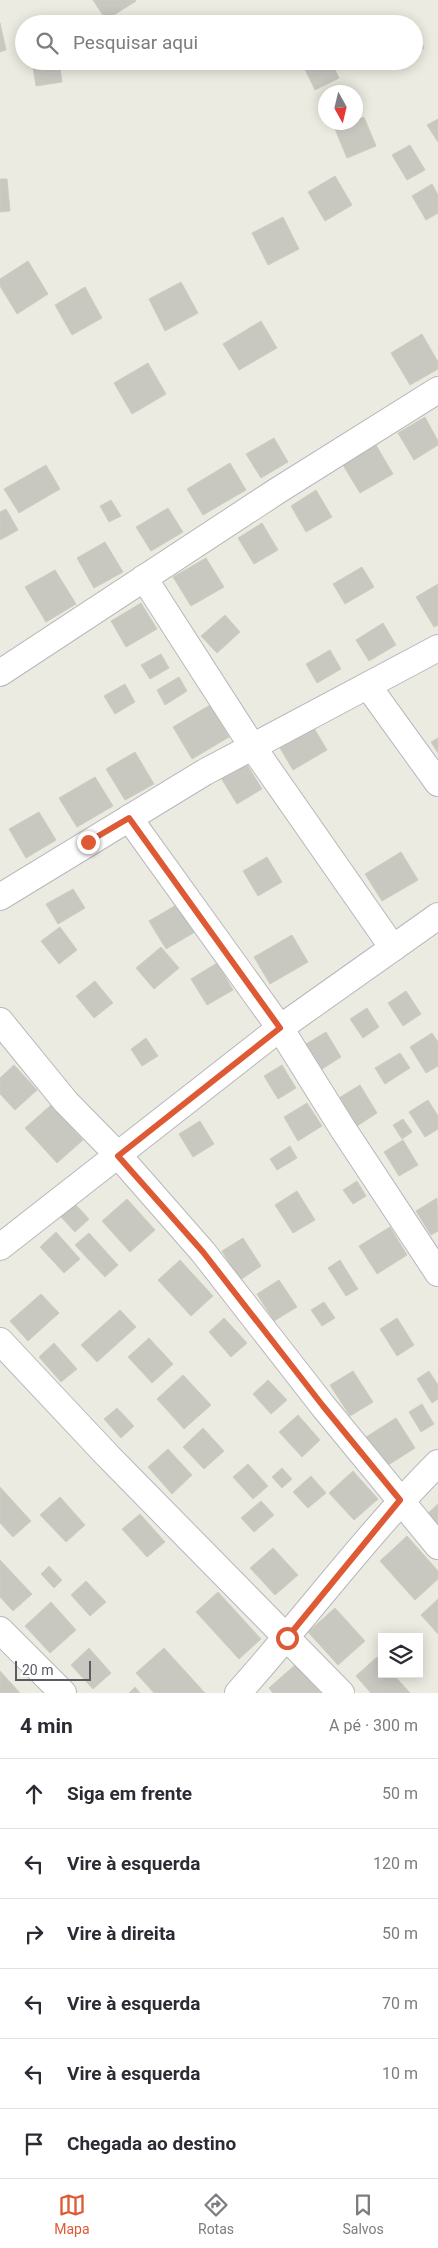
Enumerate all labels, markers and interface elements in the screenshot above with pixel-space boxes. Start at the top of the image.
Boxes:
search box [15,15,423,70]
icon: search [33,29,61,57]
text: Pesquisar aqui [73,31,198,54]
north arrow [318,85,363,130]
route end [77,831,100,854]
route start [276,1627,299,1650]
map controls [378,1633,423,1678]
button: layers [378,1633,423,1678]
scale bar [15,1658,91,1681]
text: 20 m [22,1662,54,1678]
text: 4 min [20,1714,73,1738]
text: A pé · 300 m [329,1716,418,1735]
icon: ahead [20,1780,48,1808]
text: Siga em frente [67,1782,192,1805]
text: 50 m [382,1784,418,1803]
icon: left [20,1850,48,1878]
text: Vire à esquerda [67,1852,200,1875]
text: 120 m [373,1854,418,1873]
icon: right [20,1920,48,1948]
text: Vire à direita [67,1922,176,1945]
text: 50 m [382,1924,418,1943]
icon: left [20,1990,48,2018]
text: Vire à esquerda [67,1992,200,2015]
text: 70 m [382,1994,418,2013]
icon: left [20,2060,48,2088]
text: Vire à esquerda [67,2062,200,2085]
text: 10 m [382,2064,418,2083]
icon: arrive [20,2130,48,2158]
text: Chegada ao destino [67,2132,236,2155]
tab: Mapa [54,2191,90,2237]
tab: Rotas [198,2191,234,2237]
tab: Salvos [343,2191,384,2237]

